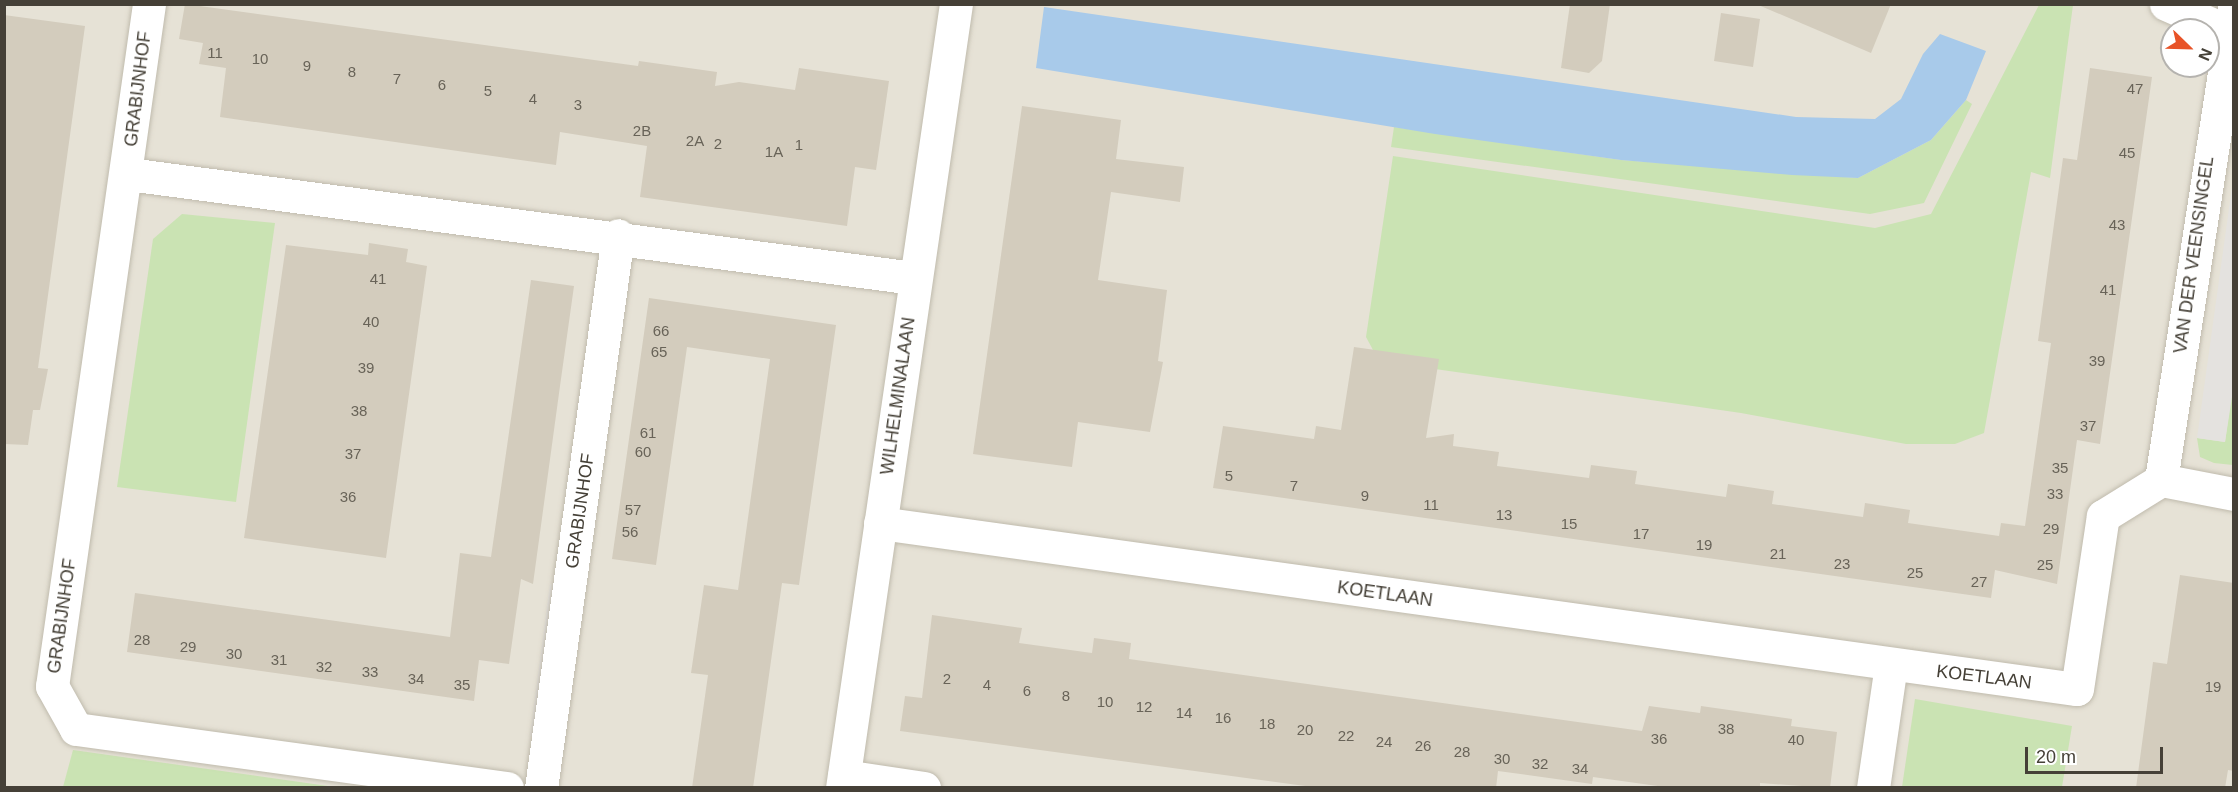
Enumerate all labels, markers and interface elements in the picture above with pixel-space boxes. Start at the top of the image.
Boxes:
north arrow [2160,18,2220,78]
street label: GRABIJNHOF [120,30,156,148]
house number: 11 [207,44,223,62]
text: N [2195,46,2215,63]
house number: 10 [252,50,268,68]
house number: 9 [303,57,311,75]
house number: 8 [348,63,356,81]
house number: 7 [393,70,401,88]
house number: 6 [438,76,446,94]
house number: 47 [2127,80,2143,98]
house number: 5 [484,82,492,100]
house number: 4 [529,90,537,108]
house number: 3 [574,96,582,114]
house number: 2B [633,122,651,140]
house number: 2A [686,132,704,150]
house number: 2 [714,135,722,153]
house number: 1 [795,136,803,154]
house number: 1A [765,143,783,161]
house number: 45 [2119,144,2135,162]
street label: VAN DER VEENSINGEL [2169,155,2219,355]
house number: 43 [2109,216,2125,234]
house number: 41 [370,270,386,288]
house number: 41 [2100,281,2116,299]
house number: 40 [363,313,379,331]
street label: WILHELMINALAAN [876,316,920,476]
house number: 66 [653,322,669,340]
house number: 65 [651,343,667,361]
house number: 39 [2089,352,2105,370]
house number: 39 [358,359,374,377]
house number: 38 [351,402,367,420]
house number: 37 [2080,417,2096,435]
house number: 61 [640,424,656,442]
house number: 60 [635,443,651,461]
house number: 37 [345,445,361,463]
street label: GRABIJNHOF [561,452,599,570]
house number: 35 [2052,459,2068,477]
house number: 5 [1225,467,1233,485]
house number: 7 [1290,477,1298,495]
house number: 33 [2047,485,2063,503]
house number: 9 [1361,487,1369,505]
house number: 36 [340,488,356,506]
house number: 11 [1423,496,1439,514]
house number: 57 [625,501,641,519]
house number: 13 [1496,506,1512,524]
house number: 15 [1561,515,1577,533]
house number: 29 [2043,520,2059,538]
house number: 56 [622,523,638,541]
house number: 17 [1633,525,1649,543]
house number: 19 [1696,536,1712,554]
house number: 21 [1770,545,1786,563]
house number: 23 [1834,555,1850,573]
house number: 25 [2037,556,2053,574]
street label: GRABIJNHOF [43,557,81,675]
house number: 25 [1907,564,1923,582]
house number: 27 [1971,573,1987,591]
street label: KOETLAAN [1336,577,1434,611]
house number: 28 [134,631,150,649]
house number: 29 [180,638,196,656]
house number: 30 [226,645,242,663]
house number: 31 [271,651,287,669]
house number: 32 [316,658,332,676]
street label: KOETLAAN [1935,660,2033,694]
house number: 33 [362,663,378,681]
house number: 34 [408,670,424,688]
house number: 2 [943,670,951,688]
house number: 35 [454,676,470,694]
house number: 4 [983,676,991,694]
house number: 19 [2205,678,2221,696]
house number: 6 [1023,682,1031,700]
house number: 8 [1062,687,1070,705]
house number: 10 [1097,693,1113,711]
house number: 12 [1136,698,1152,716]
house number: 14 [1176,704,1192,722]
house number: 16 [1215,709,1231,727]
house number: 18 [1259,715,1275,733]
house number: 38 [1718,720,1734,738]
house number: 20 [1297,721,1313,739]
house number: 22 [1338,727,1354,745]
house number: 36 [1651,730,1667,748]
house number: 40 [1788,731,1804,749]
house number: 24 [1376,733,1392,751]
scale bar [2028,735,2166,773]
house number: 26 [1415,737,1431,755]
house number: 28 [1454,743,1470,761]
text: 20 m [2036,747,2076,767]
house number: 30 [1494,750,1510,768]
house number: 32 [1532,755,1548,773]
house number: 34 [1572,760,1588,778]

